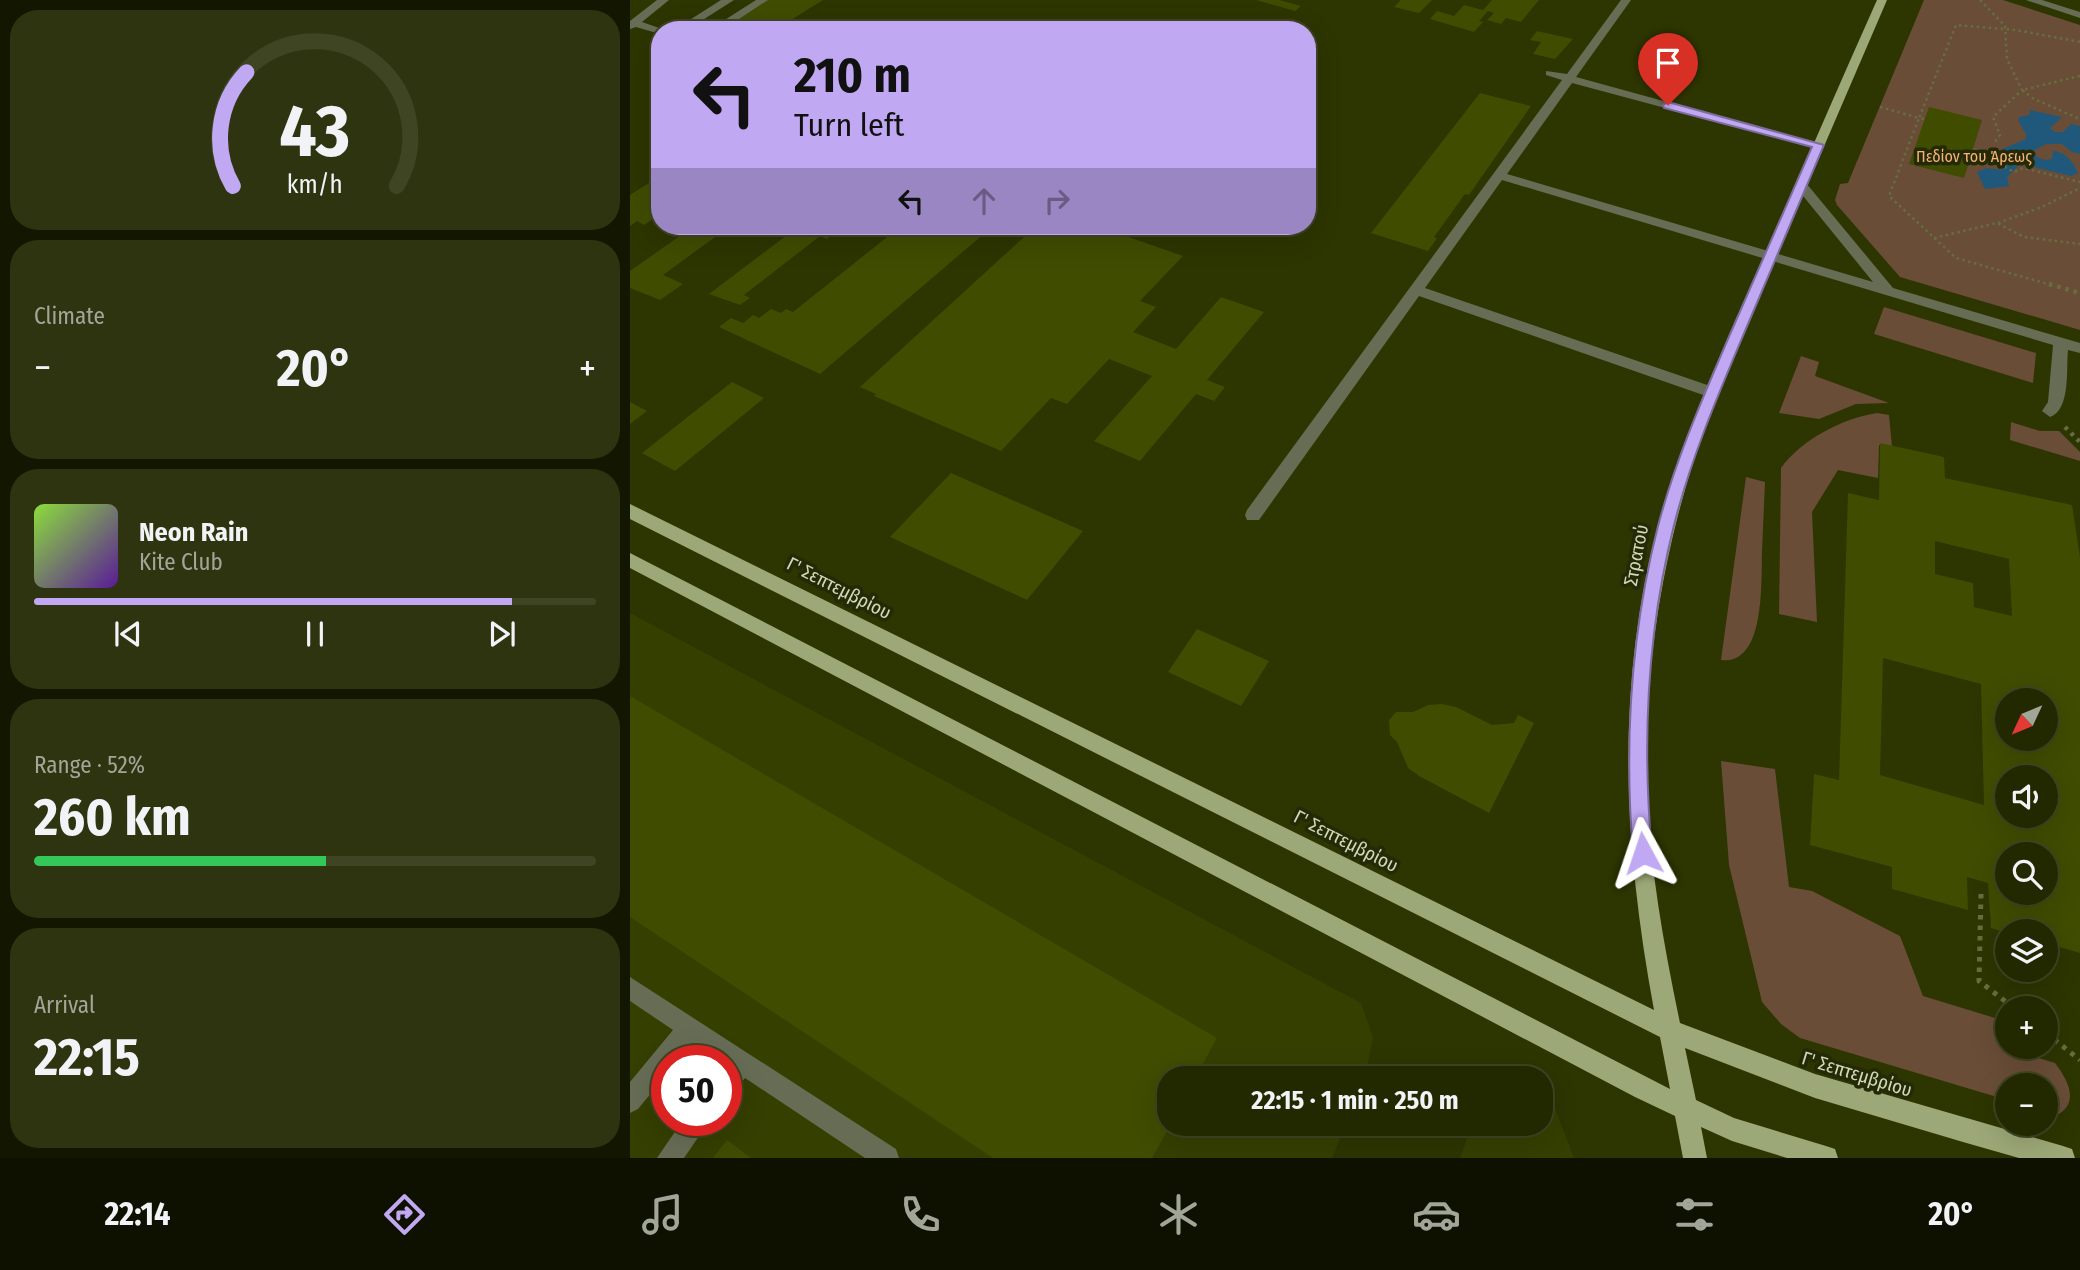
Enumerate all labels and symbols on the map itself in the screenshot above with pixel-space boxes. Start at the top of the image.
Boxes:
pin [1638,33,1698,105]
park label: Πεδίον του Άρεως [1916,147,2032,166]
street label: Στρατού [1619,522,1653,588]
street label: Γ' Σεπτεμβρίου [783,552,895,624]
north arrow [1995,688,2058,751]
street label: Γ' Σεπτεμβρίου [1290,805,1402,877]
position arrow [1606,816,1680,890]
speed limit sign: 50 [651,1045,742,1136]
street label: Γ' Σεπτεμβρίου [1799,1046,1915,1102]

